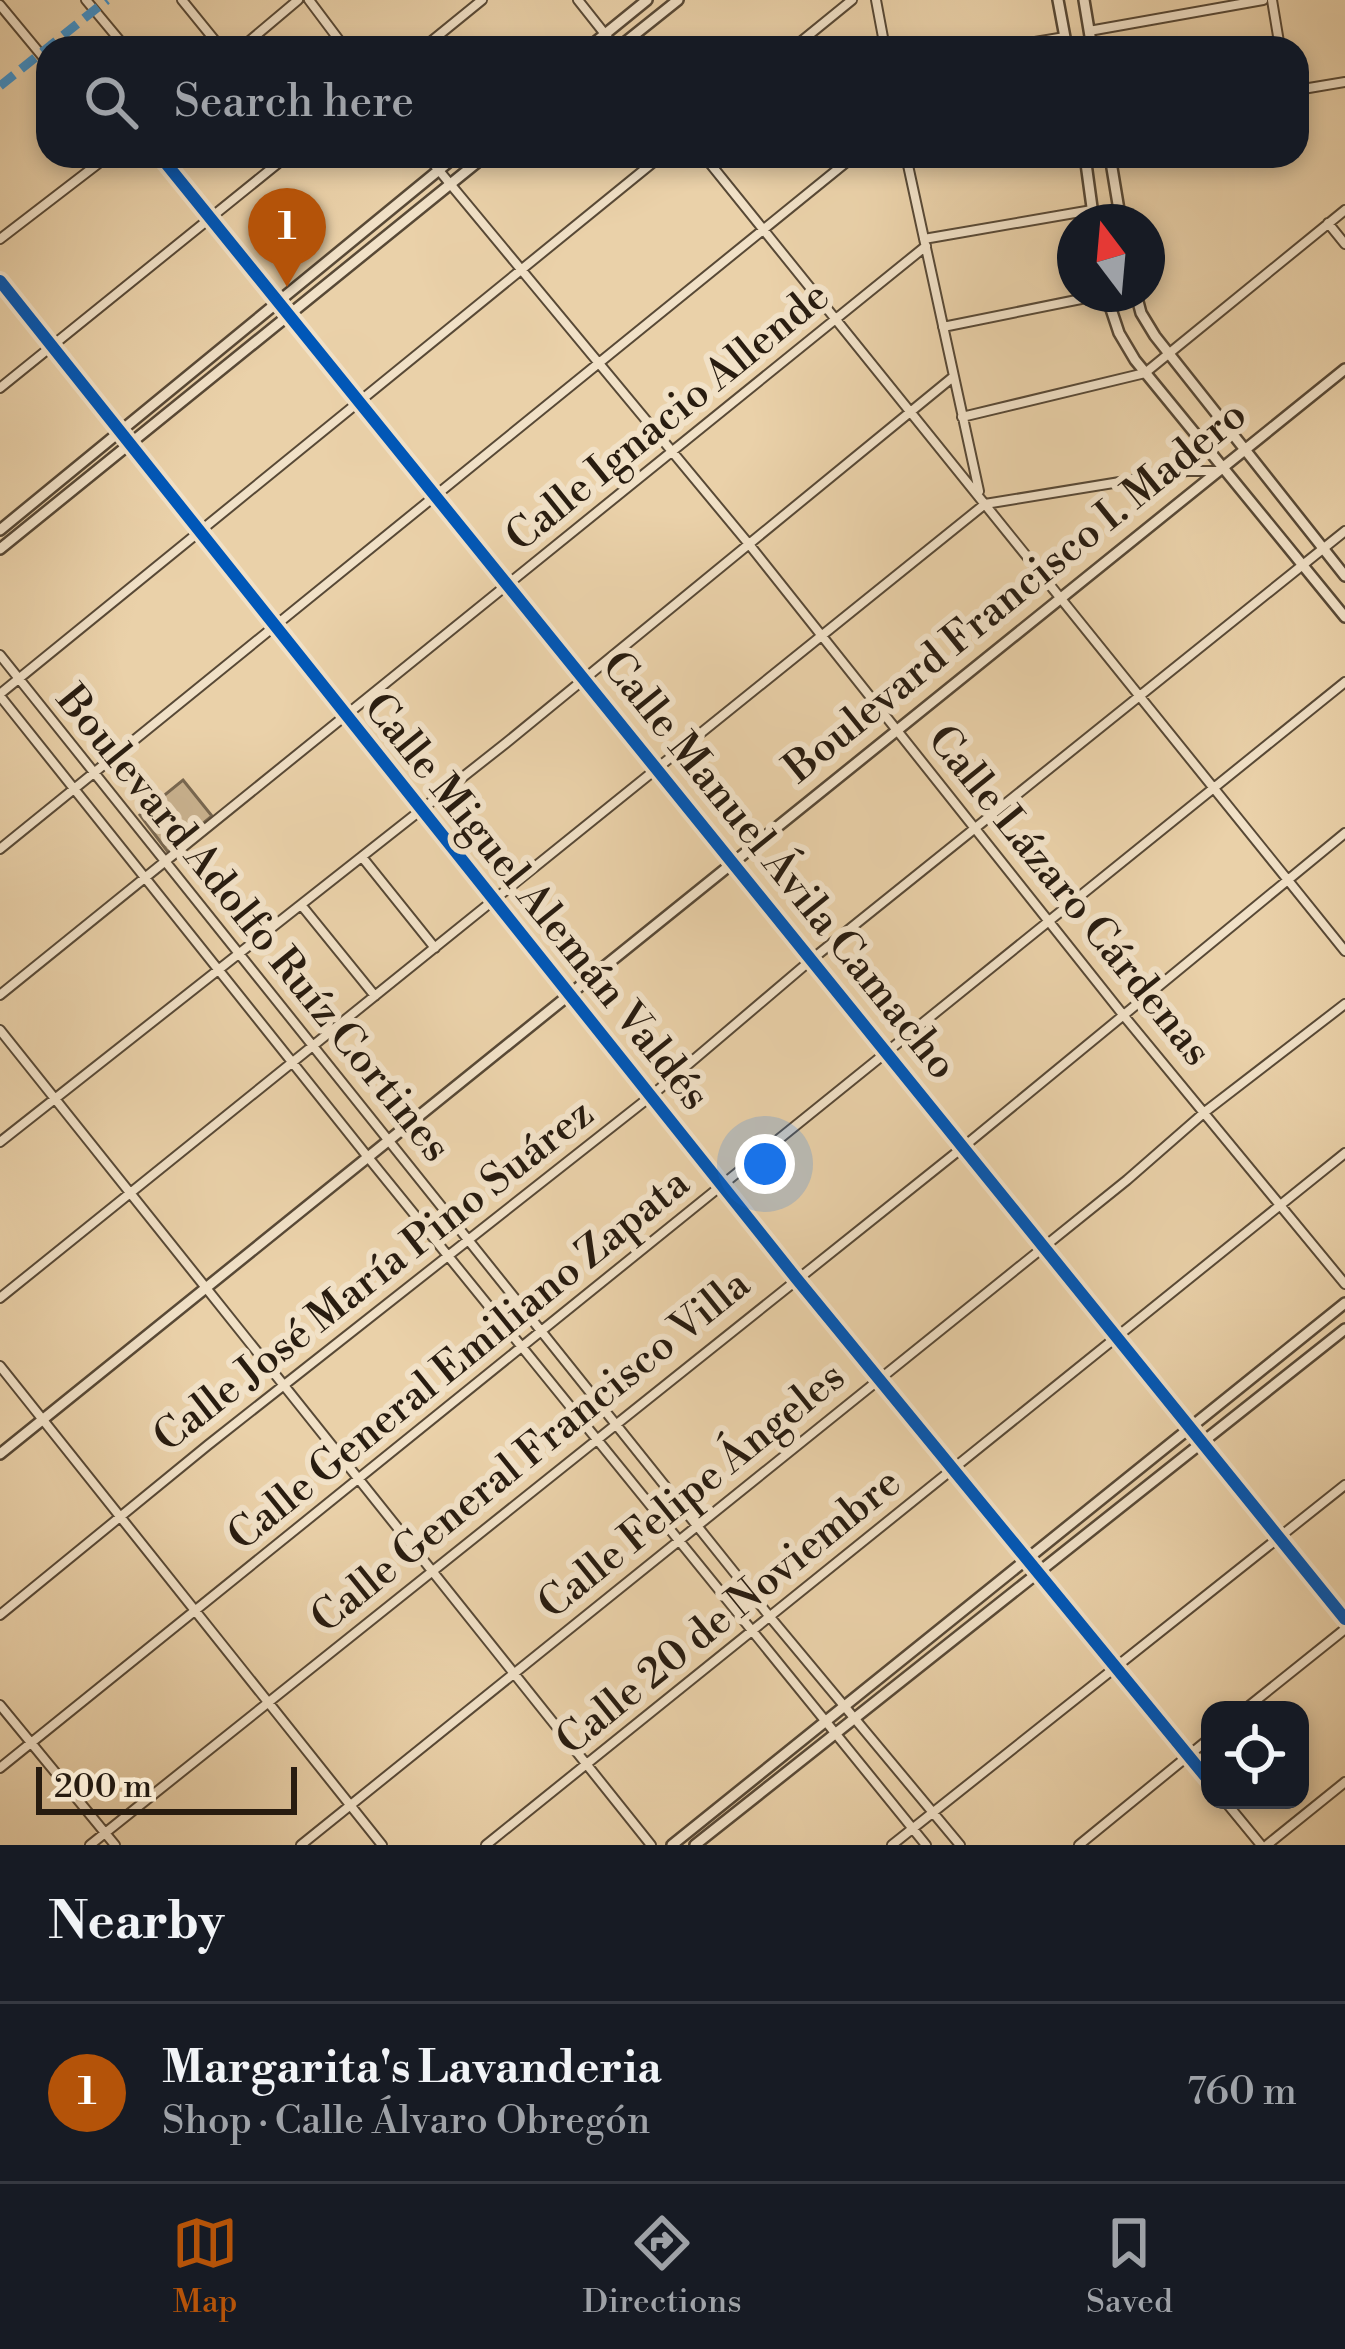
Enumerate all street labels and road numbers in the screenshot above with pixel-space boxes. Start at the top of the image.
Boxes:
street label: Calle Ignacio Allende [495,270,841,565]
street label: Boulevard Francisco I. Madero [773,389,1258,796]
street label: Calle Manuel Ávila Camacho [590,639,971,1091]
street label: Boulevard Adolfo Ruíz Cortines [44,674,462,1173]
street label: Calle Miguel Alemán Valdés [350,683,721,1122]
street label: Calle Lázaro Cárdenas [915,715,1223,1077]
street label: Calle José María Pino Suárez [143,1088,605,1464]
street label: Calle General Emiliano Zapata [217,1157,701,1563]
street label: Calle General Francisco Villa [301,1258,762,1646]
street label: Calle Felipe Ángeles [526,1349,857,1632]
street label: Calle 20 de Noviembre [546,1457,912,1767]

